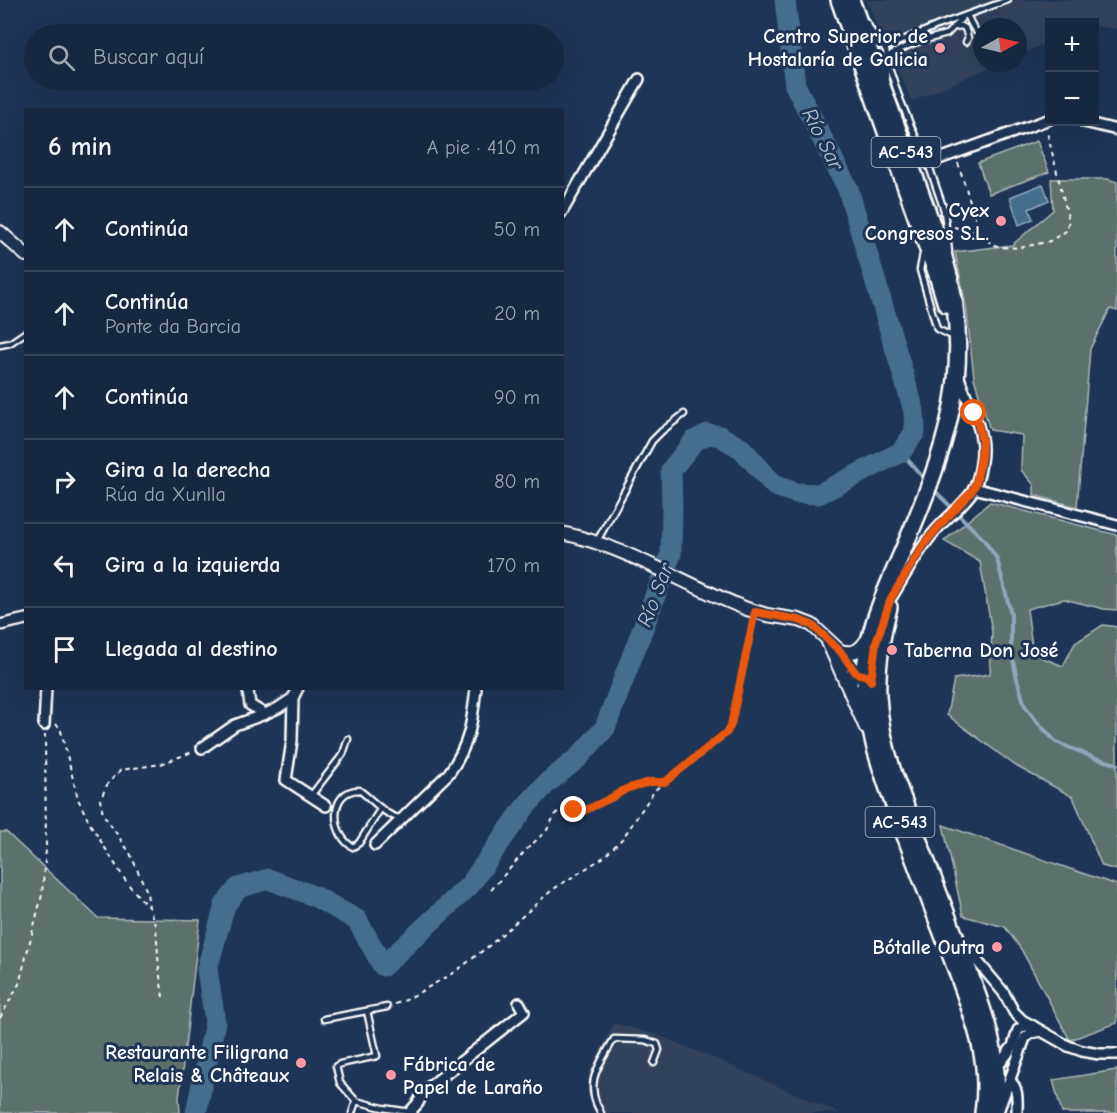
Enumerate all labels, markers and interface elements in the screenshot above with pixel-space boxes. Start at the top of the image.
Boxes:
north arrow [973,18,1027,72]
map controls [1045,18,1099,126]
button: + [1045,18,1099,72]
search box [24,24,564,90]
place label: Centro Superior de Hostalaría de Galicia [748,25,928,71]
icon: search [45,41,78,74]
marker: Centro Superior de Hostalaría de Galicia [933,41,947,55]
text: Buscar aquí [93,44,204,70]
button: − [1045,72,1099,126]
water label: Río Sar [797,104,849,175]
text: 6 min [48,132,112,162]
text: A pie · 410 m [427,136,540,159]
road number: AC-543 [872,137,940,167]
place label: Cyex Congresos S.L. [865,199,989,245]
icon: ahead [48,213,81,246]
marker: Cyex Congresos S.L. [994,214,1008,228]
text: Continúa [105,216,189,242]
text: 50 m [494,218,540,241]
text: Continúa [105,289,189,315]
icon: ahead [48,297,81,330]
text: 20 m [494,302,540,325]
text: Ponte da Barcia [105,315,241,338]
icon: ahead [48,381,81,414]
text: Continúa [105,384,189,410]
text: 90 m [494,386,540,409]
route start [960,399,986,425]
text: Gira a la derecha [105,457,271,483]
icon: right [48,465,81,498]
text: 80 m [494,470,540,493]
text: Rúa da Xunlla [105,483,226,506]
icon: left [48,549,81,582]
text: Gira a la izquierda [105,552,280,578]
text: 170 m [487,554,540,577]
water label: Río Sar [632,558,679,630]
icon: arrive [48,633,81,666]
text: Llegada al destino [105,636,278,662]
place label: Taberna Don José [904,639,1059,662]
marker: Taberna Don José [885,643,899,657]
route end [560,796,586,822]
road number: AC-543 [866,807,934,837]
place label: Bótalle Outra [873,936,985,959]
marker: Bótalle Outra [990,940,1004,954]
place label: Restaurante Filigrana Relais & Châteaux [105,1041,289,1087]
place label: Fábrica de Papel de Laraño [403,1053,543,1099]
marker: Restaurante Filigrana Relais & Châteaux [294,1056,308,1070]
marker: Fábrica de Papel de Laraño [384,1068,398,1082]

